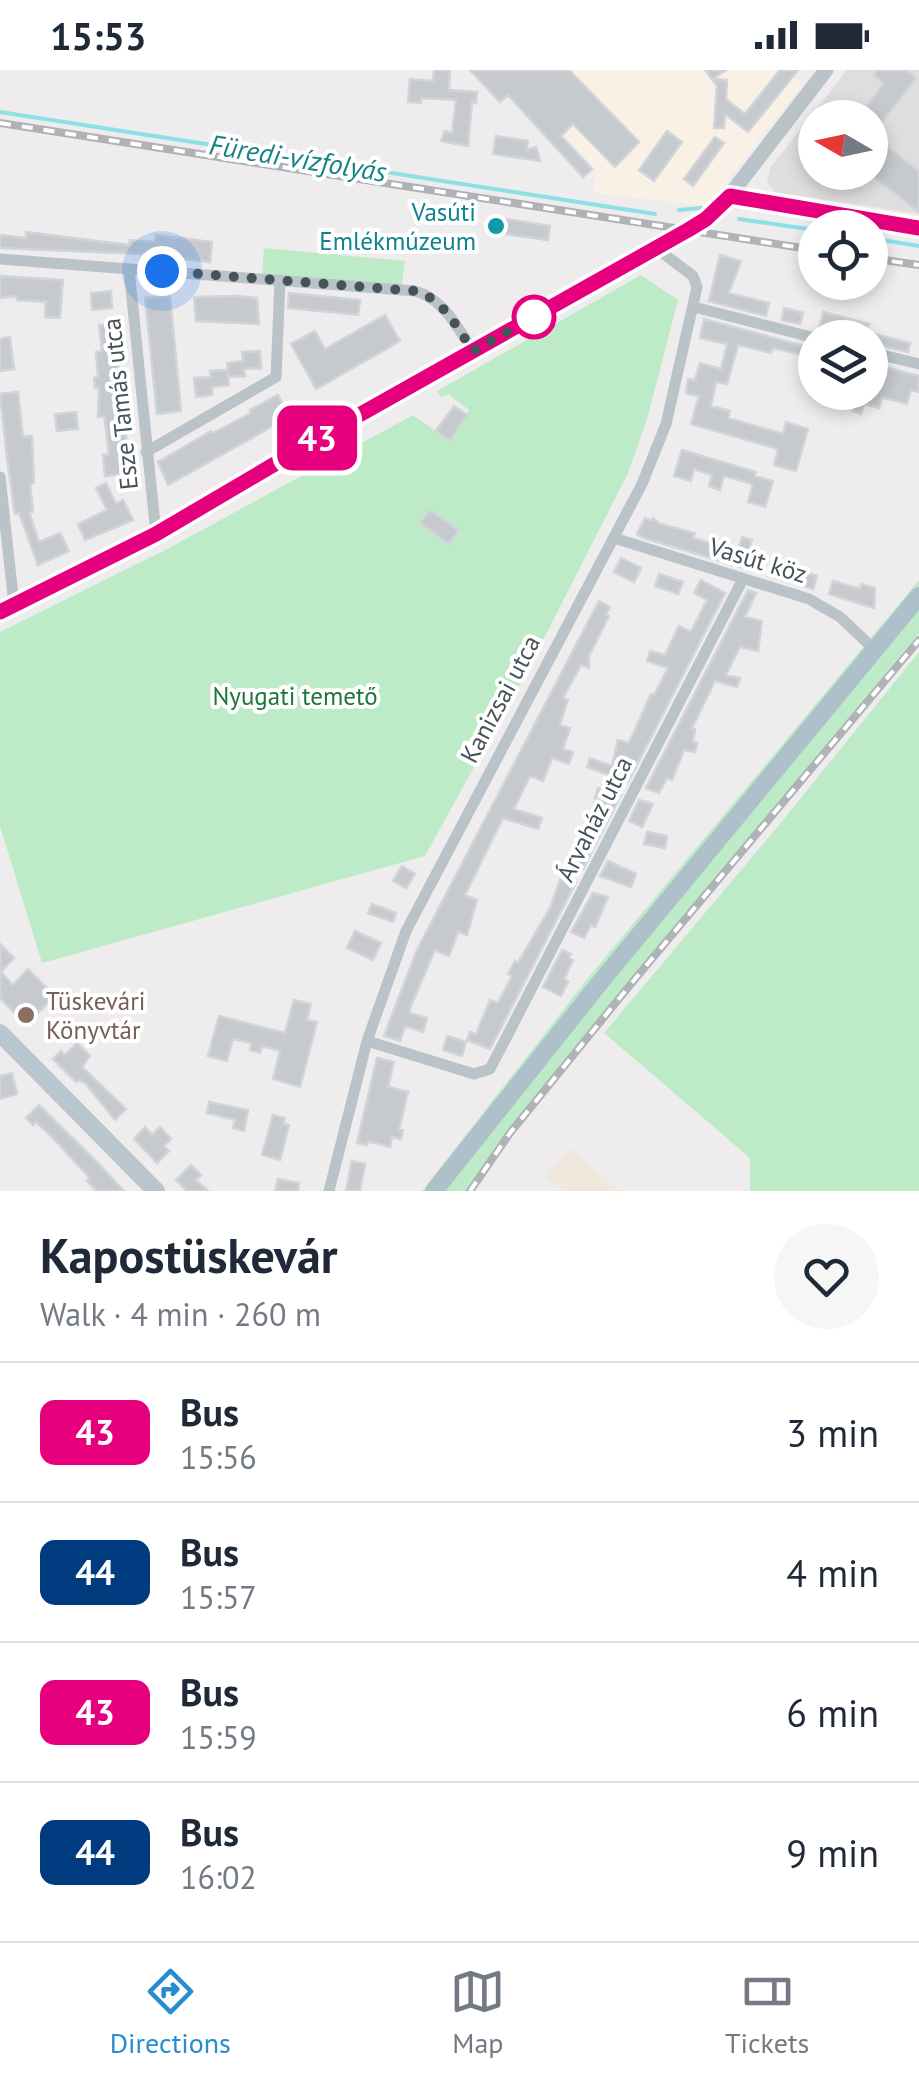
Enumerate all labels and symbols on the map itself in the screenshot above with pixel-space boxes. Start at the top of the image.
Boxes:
north arrow [798,100,888,190]
water label: Füredi-vízfolyás [207,125,389,190]
place label: Vasúti Emlékmúzeum [319,196,476,257]
marker: Vasúti Emlékmúzeum [485,215,507,237]
your location [137,246,187,296]
unlabelled marker [513,296,555,338]
street label: Esze Tamás utca [95,317,145,491]
line badge: 43 [272,406,362,470]
street label: Vasút köz [704,530,811,590]
street label: Kanizsai utca [453,630,547,768]
park label: Nyugati temető [212,680,378,712]
street label: Árvaház utca [549,751,639,887]
place label: Tüskevári Könyvtár [46,985,145,1046]
marker: Tüskevári Könyvtár [15,1004,37,1026]

